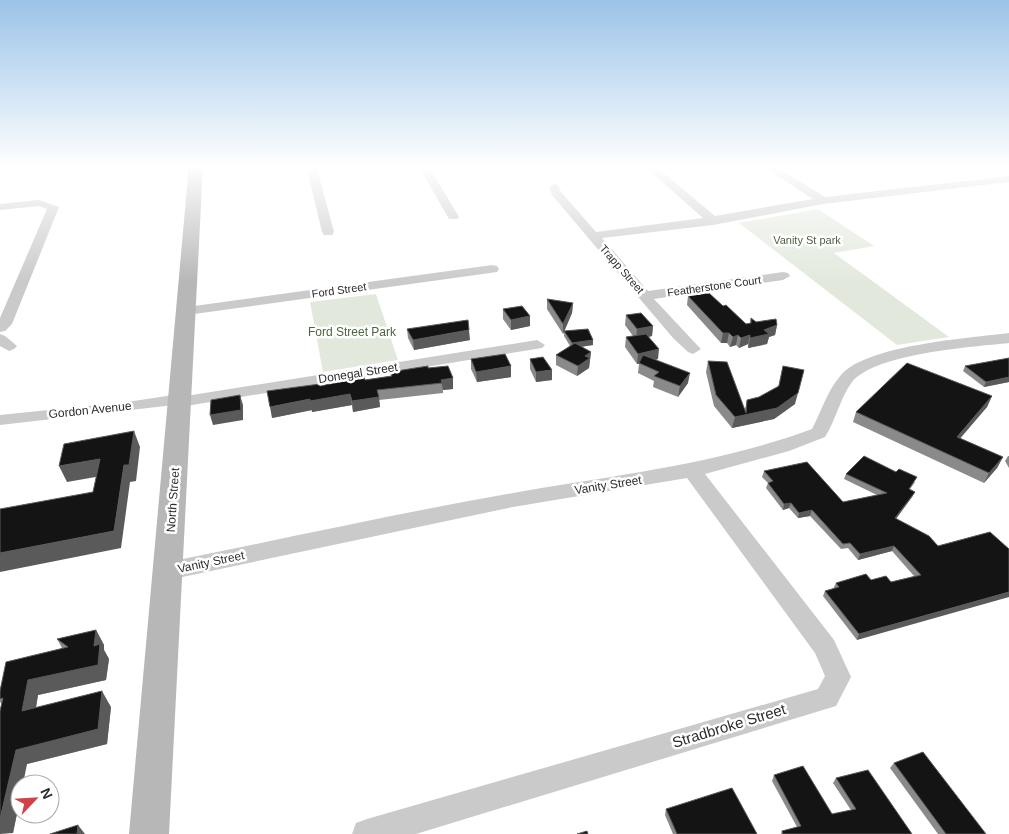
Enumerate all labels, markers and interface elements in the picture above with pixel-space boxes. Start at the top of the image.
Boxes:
park label: Vanity St park [773,234,841,246]
street label: Trapp Street [598,242,646,296]
street label: Featherstone Court [666,273,762,299]
street label: Ford Street [311,280,367,300]
park label: Ford Street Park [308,325,397,339]
street label: Donegal Street [317,360,399,386]
street label: Gordon Avenue [48,399,132,421]
street label: North Street [164,467,182,533]
street label: Vanity Street [573,473,643,497]
street label: Vanity Street [176,548,246,576]
street label: Stradbroke Street [670,700,788,751]
north arrow [10,774,60,824]
text: N [37,786,56,801]

